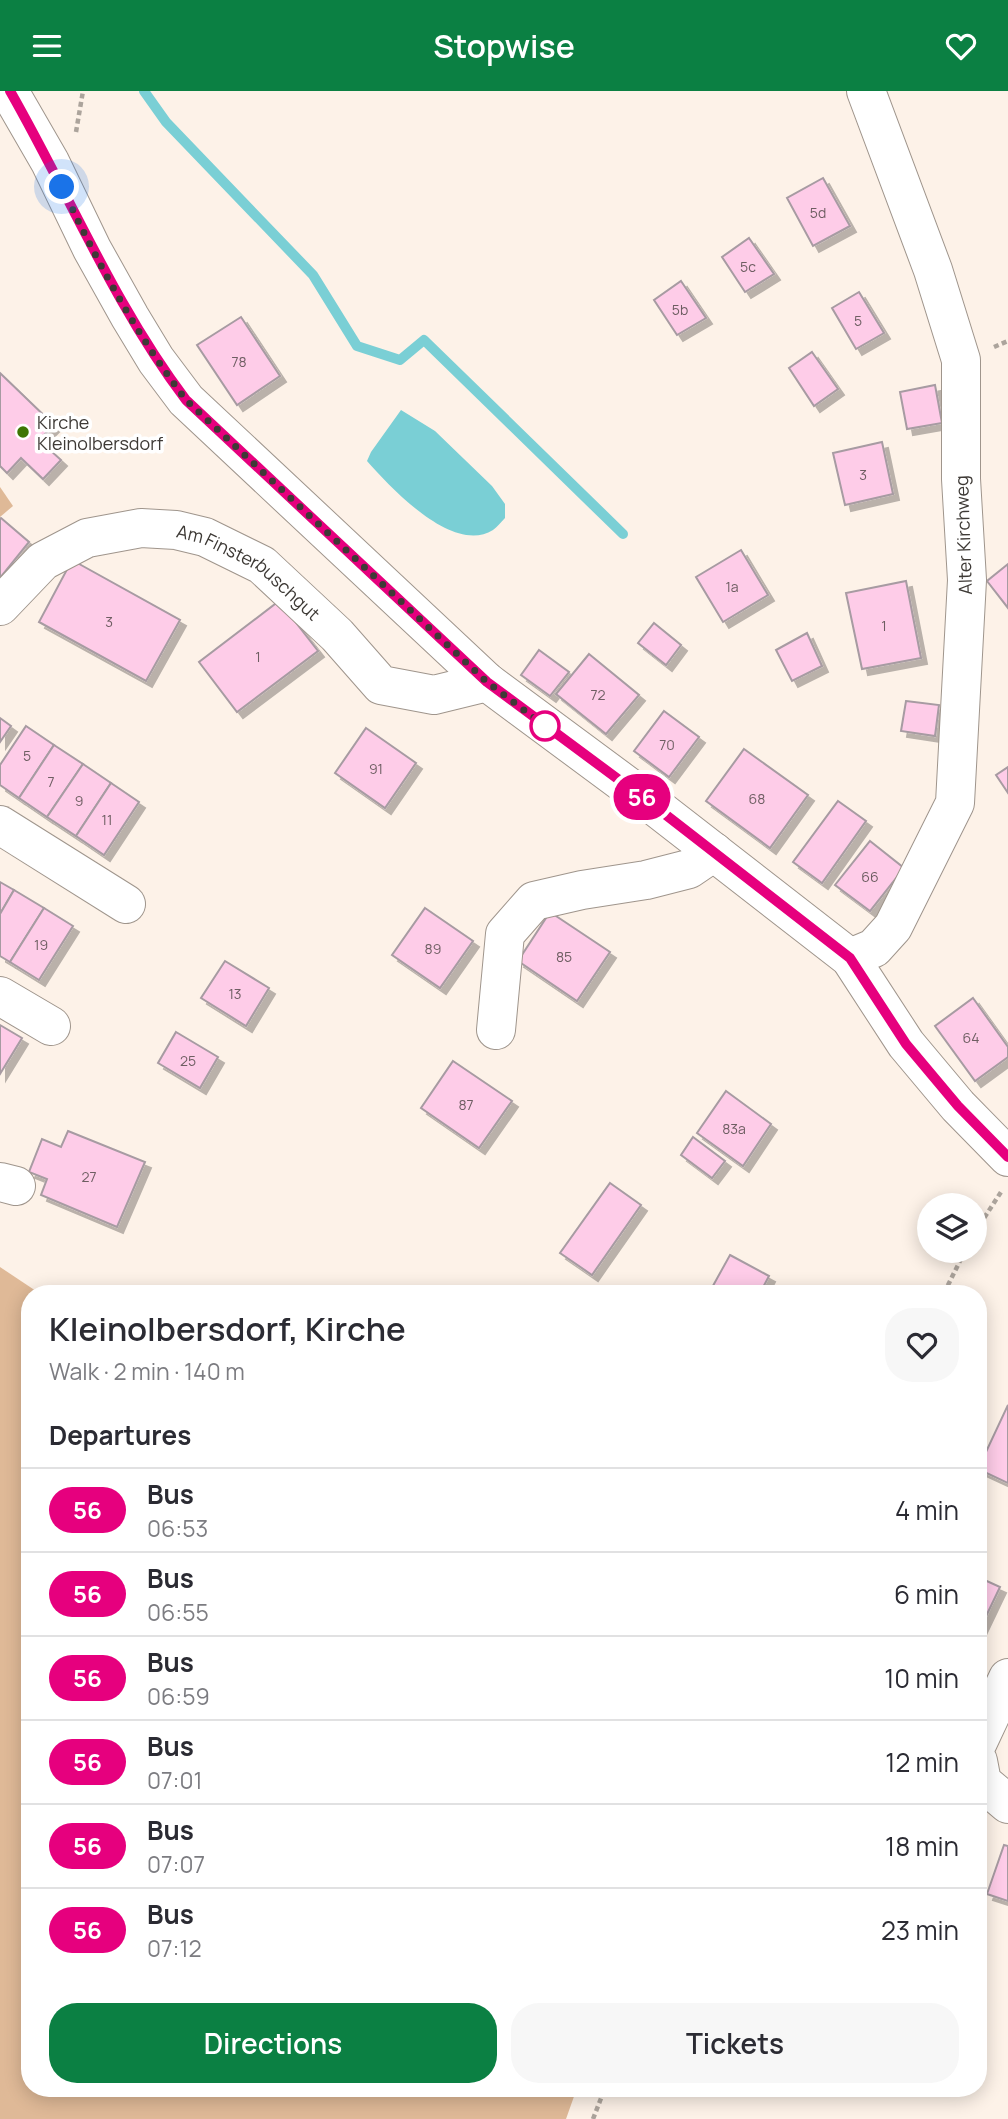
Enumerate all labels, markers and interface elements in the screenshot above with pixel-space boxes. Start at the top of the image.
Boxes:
text: Stopwise [433,24,575,68]
icon: menu [28,27,66,65]
icon: heart [942,27,980,65]
your location [44,169,79,204]
house number: 5d [810,203,826,222]
house number: 5c [740,257,756,276]
house number: 5b [672,300,688,319]
house number: 5 [854,311,862,330]
house number: 78 [231,352,247,371]
place label: Kirche Kleinolbersdorf [37,410,164,455]
marker: Kirche Kleinolbersdorf [15,424,31,440]
house number: 3 [859,465,867,484]
street label: Alter Kirchweg [949,475,977,595]
street label: Am Finsterbuschgut [174,519,325,625]
house number: 1a [725,577,739,596]
house number: 3 [105,612,113,631]
house number: 1 [881,616,887,635]
house number: 1 [255,647,261,666]
house number: 72 [590,685,606,704]
unlabelled marker [530,711,560,741]
house number: 70 [659,735,675,754]
house number: 5 [23,746,31,765]
house number: 91 [369,759,383,778]
house number: 7 [47,772,55,791]
line badge: 56 [610,774,674,820]
text: 56 [628,780,656,813]
house number: 68 [749,789,765,808]
house number: 9 [75,791,83,810]
house number: 11 [102,810,112,829]
house number: 66 [861,867,879,886]
house number: 19 [34,935,48,954]
house number: 89 [425,939,441,958]
house number: 85 [556,947,572,966]
house number: 13 [228,984,242,1003]
house number: 64 [963,1028,979,1047]
house number: 25 [180,1051,196,1070]
house number: 87 [458,1095,474,1114]
house number: 83a [722,1119,746,1138]
house number: 27 [81,1167,97,1186]
map controls [917,1193,987,1263]
button: layers [917,1193,987,1263]
text: Kleinolbersdorf, Kirche [49,1306,406,1351]
button: heart [885,1308,959,1382]
text: Walk · 2 min · 140 m [49,1355,245,1387]
text: Departures [49,1417,191,1453]
text: Bus [147,1476,194,1512]
text: 4 min [895,1492,959,1528]
text: 56 [73,1493,102,1526]
text: 06:53 [147,1512,208,1544]
text: Bus [147,1560,194,1596]
text: 6 min [894,1576,959,1612]
text: 56 [73,1577,102,1610]
text: 06:55 [147,1596,209,1628]
text: Bus [147,1644,194,1680]
text: 10 min [884,1660,959,1696]
text: 56 [73,1661,102,1694]
text: 06:59 [147,1680,210,1712]
text: Bus [147,1728,194,1764]
text: 12 min [885,1744,959,1780]
text: 56 [73,1745,102,1778]
text: 07:01 [147,1764,202,1796]
text: Bus [147,1812,194,1848]
text: 18 min [885,1828,959,1864]
text: 56 [73,1829,102,1862]
text: 07:07 [147,1848,205,1880]
text: Bus [147,1896,194,1932]
text: 23 min [881,1912,959,1948]
text: 56 [73,1913,102,1946]
text: 07:12 [147,1932,202,1964]
button: Directions [49,2003,497,2083]
button: Tickets [511,2003,959,2083]

